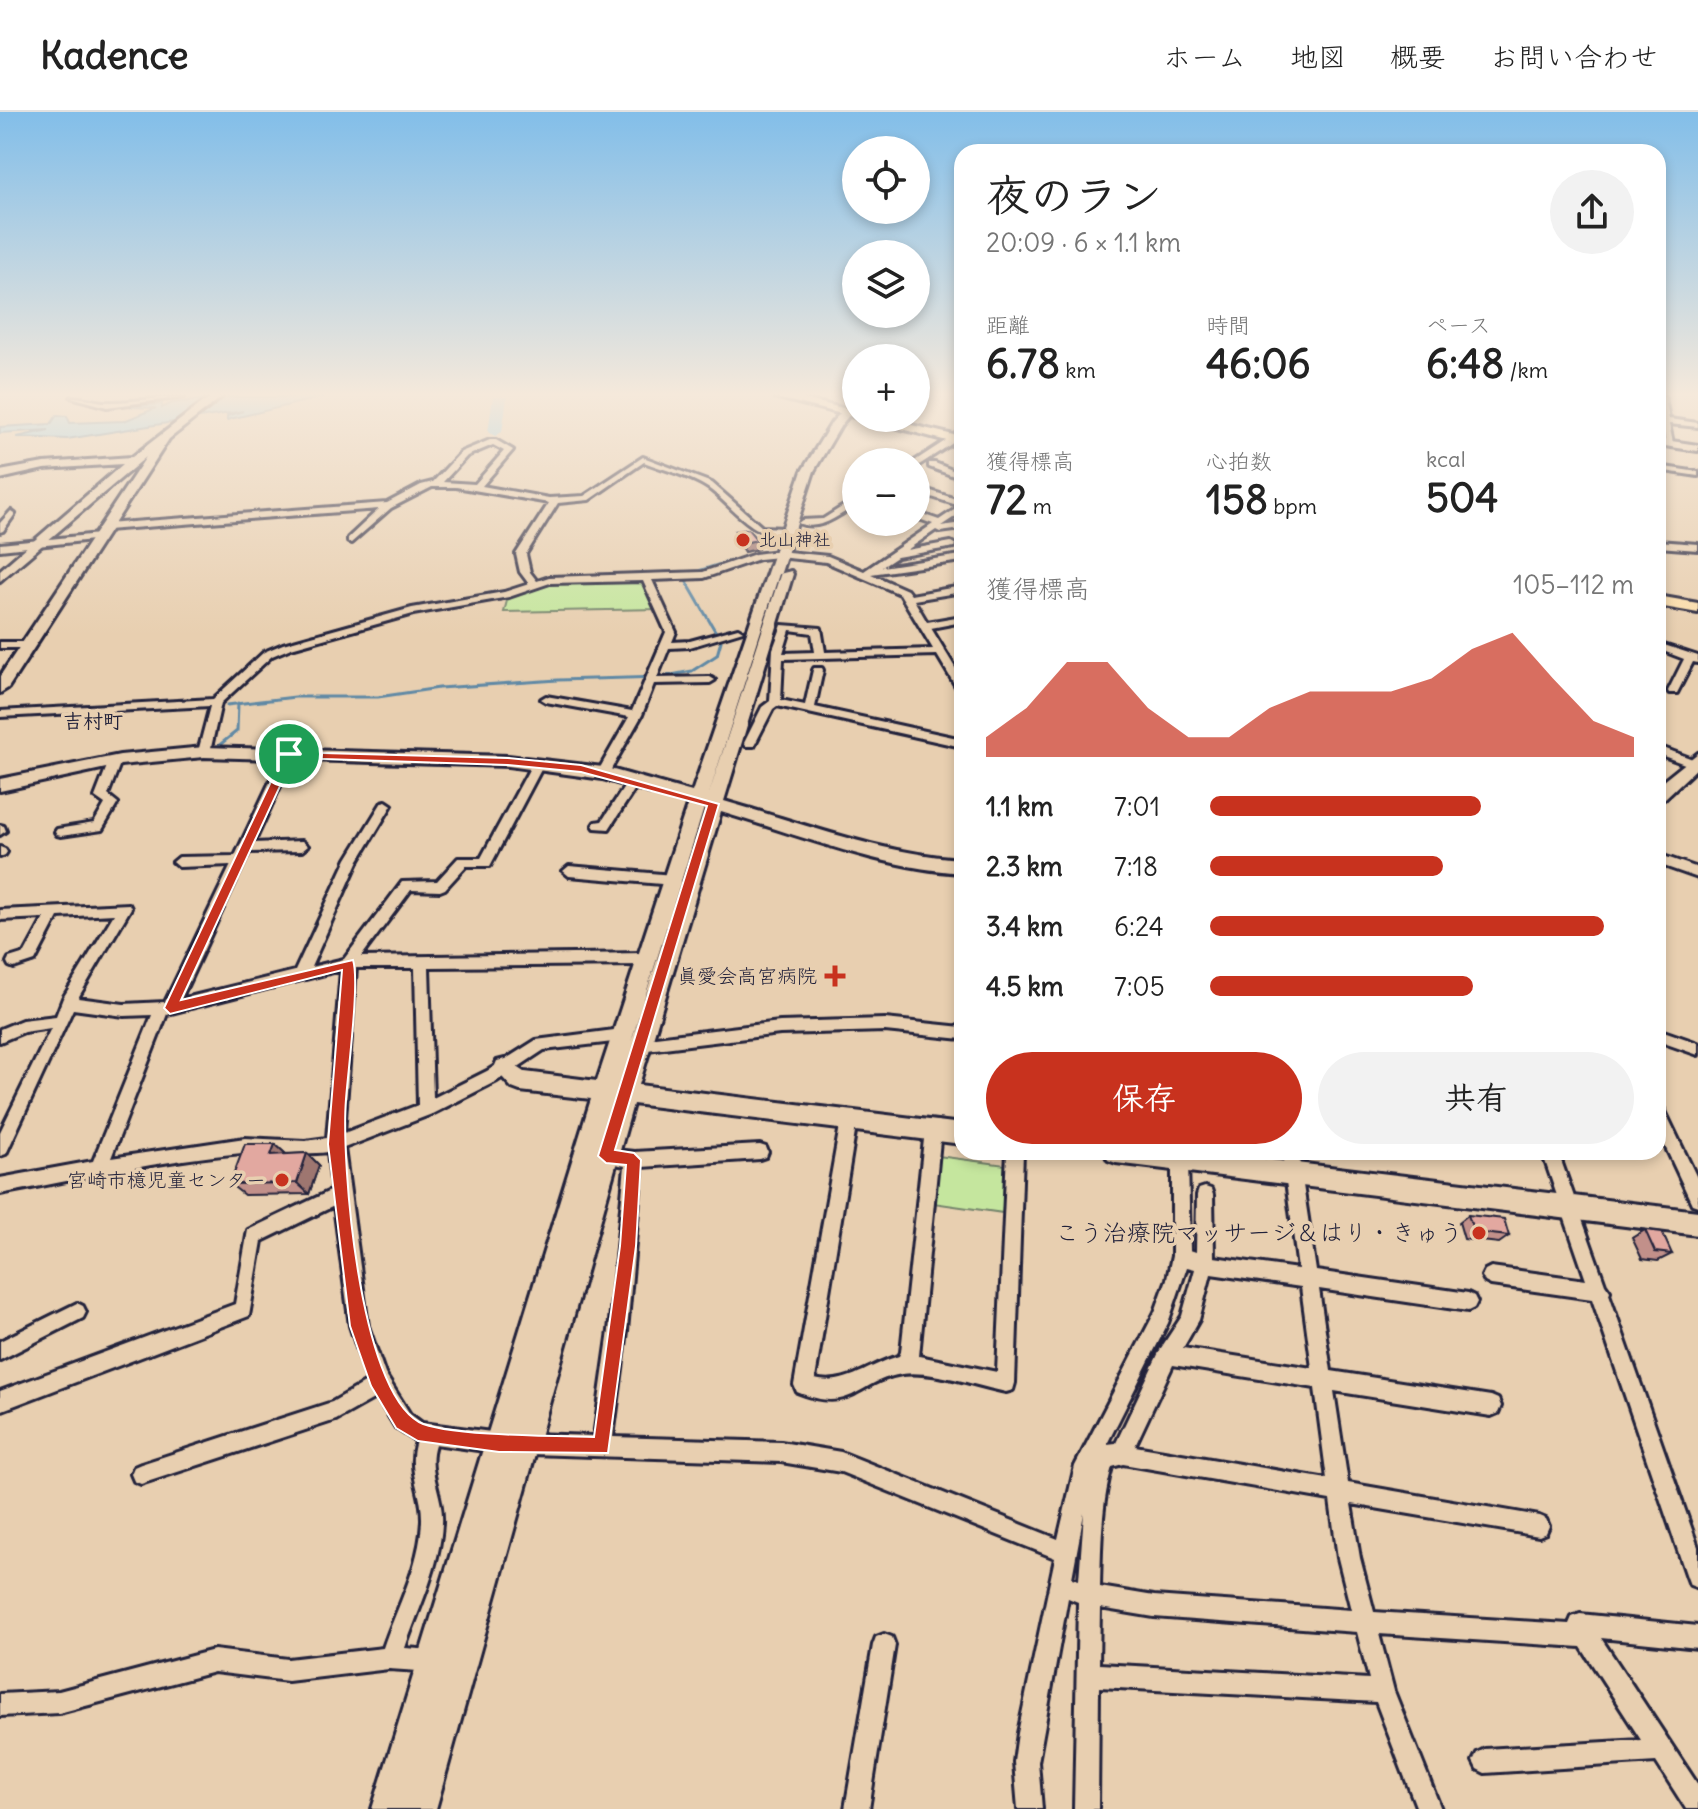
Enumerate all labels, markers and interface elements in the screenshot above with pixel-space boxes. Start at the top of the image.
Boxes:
text: Kadence [40,32,189,79]
text: ホーム [1163,39,1246,75]
text: 地図 [1290,39,1346,75]
text: 概要 [1390,39,1446,75]
text: お問い合わせ [1490,39,1658,75]
map controls [842,136,930,536]
button: locate [842,136,930,224]
text: 夜のラン [986,168,1162,223]
button: share [1550,170,1634,254]
text: 20:09 · 6 × 1.1 km [986,226,1181,259]
button: layers [842,240,930,328]
text: 距離 [986,311,1030,339]
text: 時間 [1206,311,1250,339]
text: ペース [1426,311,1491,339]
text: 6.78 [986,339,1060,389]
text: 46:06 [1206,339,1311,389]
text: 6:48 [1426,339,1504,389]
button: + [842,344,930,432]
text: km [1060,356,1096,384]
text: /km [1504,356,1548,384]
text: kcal [1426,445,1466,473]
text: 獲得標高 [986,447,1074,475]
text: 心拍数 [1206,447,1272,475]
button: − [842,448,930,536]
text: 504 [1426,473,1498,523]
text: 72 [986,475,1028,525]
text: 158 [1206,475,1268,525]
text: m [1028,492,1052,520]
text: bpm [1268,492,1317,520]
place label: 北山神社 [759,528,831,551]
marker: 北山神社 [734,531,752,549]
text: 105–112 m [1513,568,1634,601]
text: 獲得標高 [986,572,1090,605]
district label: 吉村町 [63,708,123,733]
pin [255,720,323,788]
icon: arrive [267,732,311,776]
text: 1.1 km [986,790,1053,823]
text: 7:01 [1114,790,1160,823]
text: 2.3 km [986,850,1063,883]
text: 7:18 [1114,850,1158,883]
text: 3.4 km [986,910,1063,943]
text: 6:24 [1114,910,1164,943]
place label: 眞愛会高宮病院 [677,963,817,988]
marker: 眞愛会高宮病院 [824,965,846,987]
text: 4.5 km [986,970,1064,1003]
text: 7:05 [1114,970,1165,1003]
button: 保存 [986,1052,1302,1144]
button: 共有 [1318,1052,1634,1144]
place label: 宮崎市檍児童センター [67,1167,266,1192]
marker: 宮崎市檍児童センター [273,1171,291,1189]
place label: こう治療院マッサージ＆はり・きゅう [1055,1217,1463,1247]
marker: こう治療院マッサージ＆はり・きゅう [1470,1224,1488,1242]

